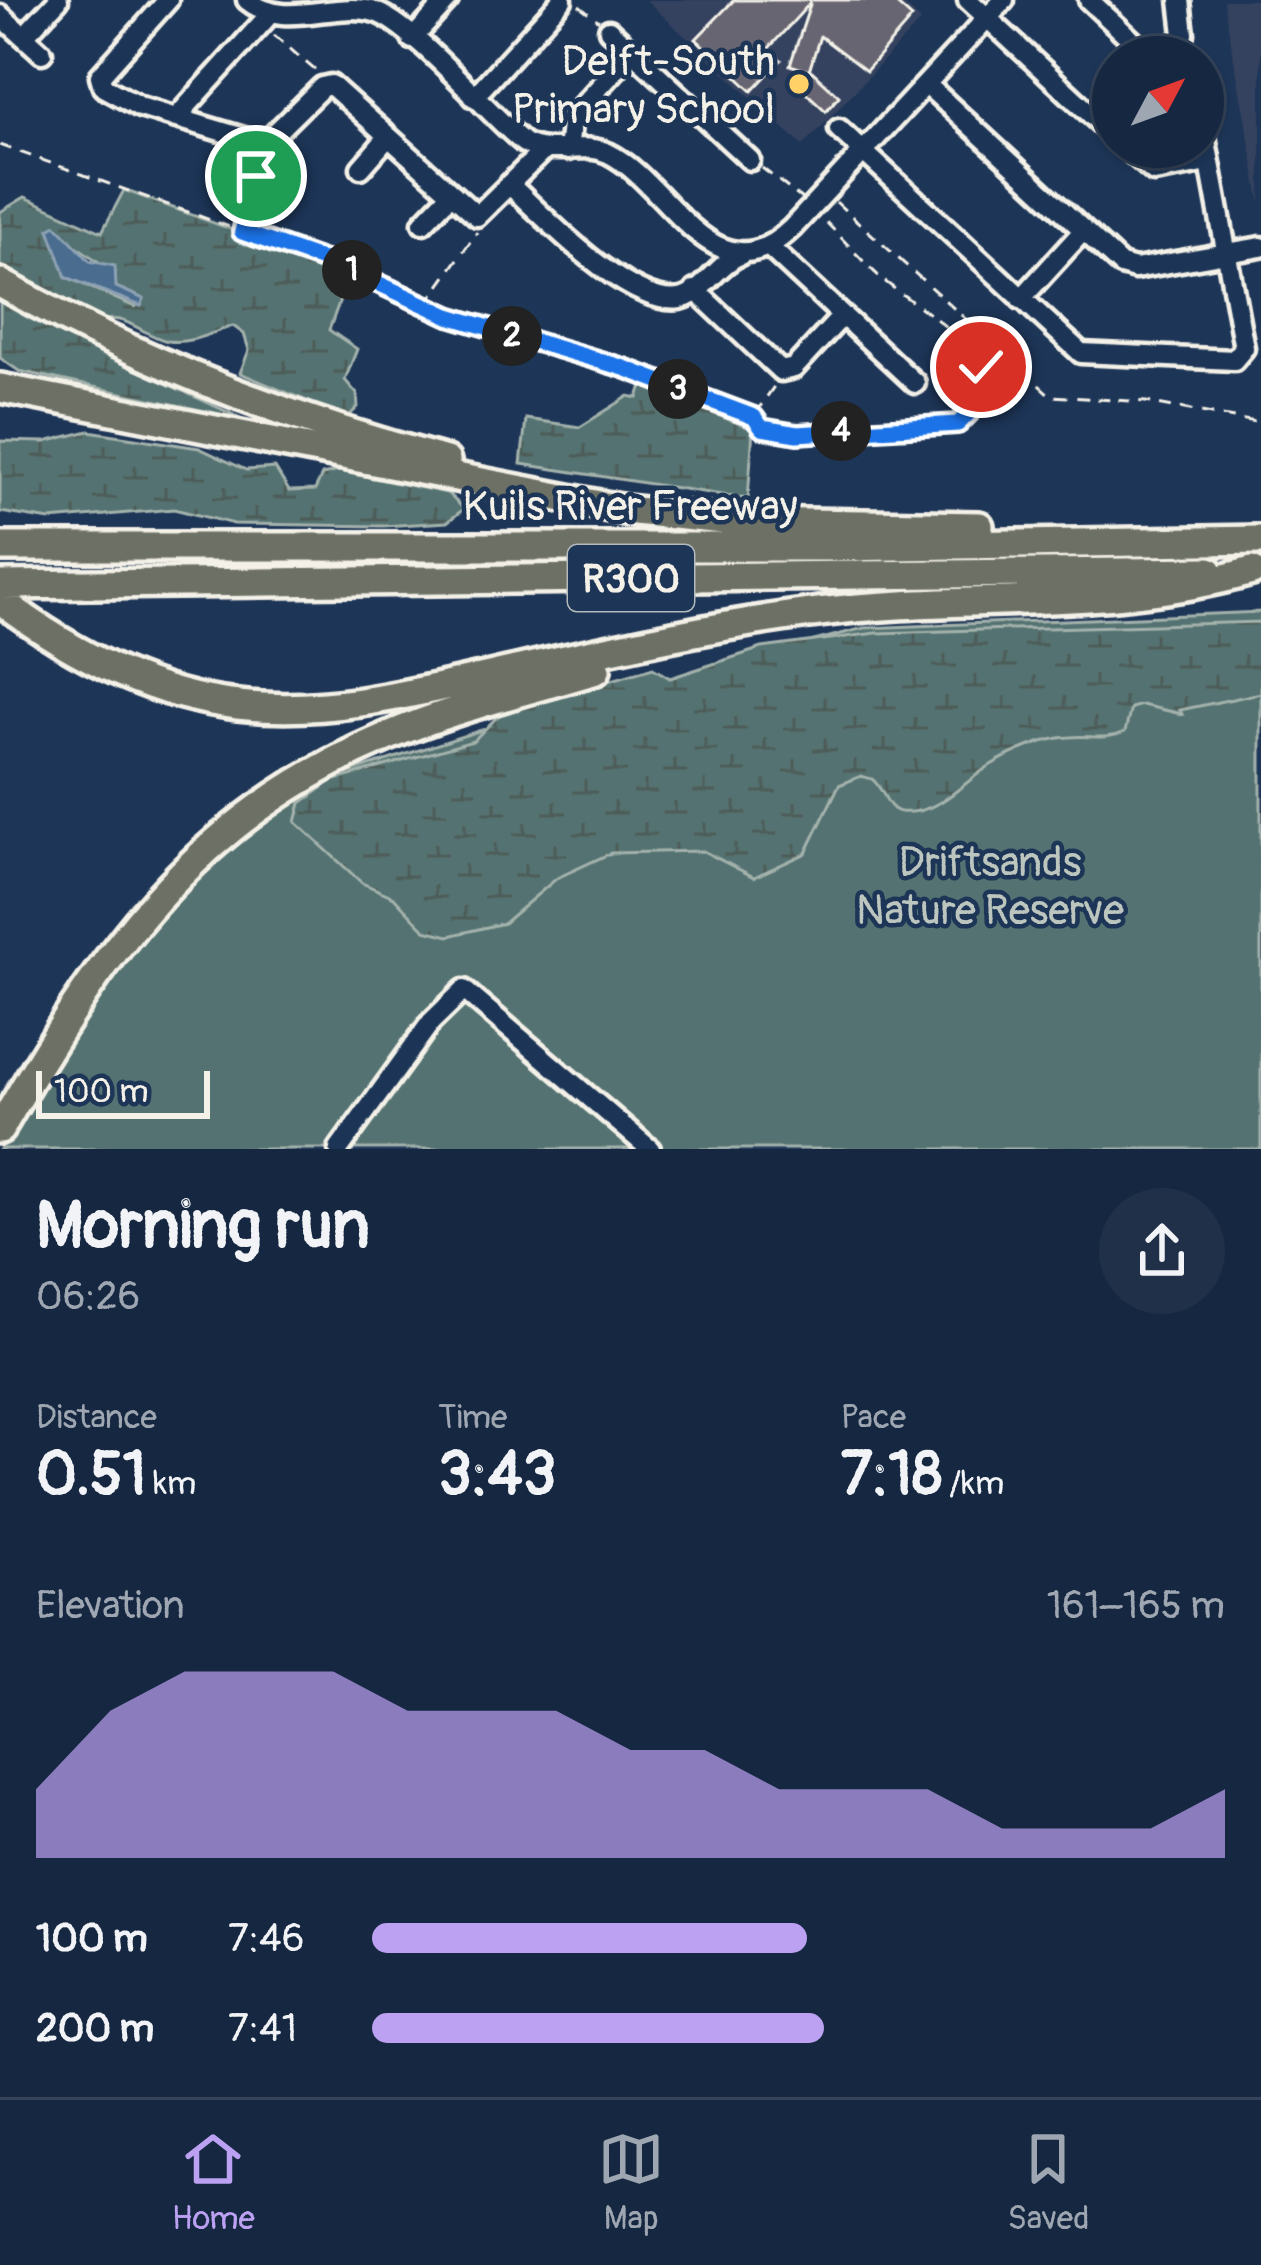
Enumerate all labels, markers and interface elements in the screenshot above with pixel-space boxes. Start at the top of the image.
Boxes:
place label: Delft-South Primary School [512,36,775,136]
north arrow [1092,36,1224,168]
map controls [1092,36,1224,168]
marker: Delft-South Primary School [786,71,812,97]
pin [205,125,307,227]
icon: arrive [223,143,289,209]
pin: 1 [322,240,382,300]
text: 1 [346,249,358,290]
pin: 2 [482,306,542,366]
text: 2 [503,315,521,356]
pin [930,316,1032,418]
icon: check [948,334,1014,400]
pin: 3 [648,359,708,419]
text: 3 [669,368,687,409]
pin: 4 [811,401,871,461]
text: 4 [831,410,851,451]
street label: Kuils River Freeway [462,481,798,533]
road number: R300 [568,545,694,611]
park label: Driftsands Nature Reserve [856,837,1124,937]
scale bar [36,1065,210,1118]
text: 100 m [54,1071,148,1112]
text: Morning run [36,1185,370,1268]
button: share [1099,1188,1225,1314]
text: 06:26 [36,1272,140,1321]
text: Distance [36,1397,157,1438]
text: Time [438,1397,507,1438]
text: Pace [841,1397,906,1438]
text: 0.51 [36,1438,146,1513]
text: 3:43 [438,1438,556,1513]
text: 7:18 [841,1438,942,1513]
text: km [146,1463,196,1504]
text: /km [942,1463,1004,1504]
text: Elevation [36,1581,185,1630]
text: 161–165 m [1047,1581,1225,1630]
text: 100 m [36,1914,148,1963]
text: 7:46 [228,1914,304,1963]
text: 200 m [36,2004,154,2053]
text: 7:41 [228,2004,297,2053]
tab: Home [172,2126,255,2239]
tab: Map [598,2126,664,2239]
tab: Saved [1007,2126,1089,2239]

